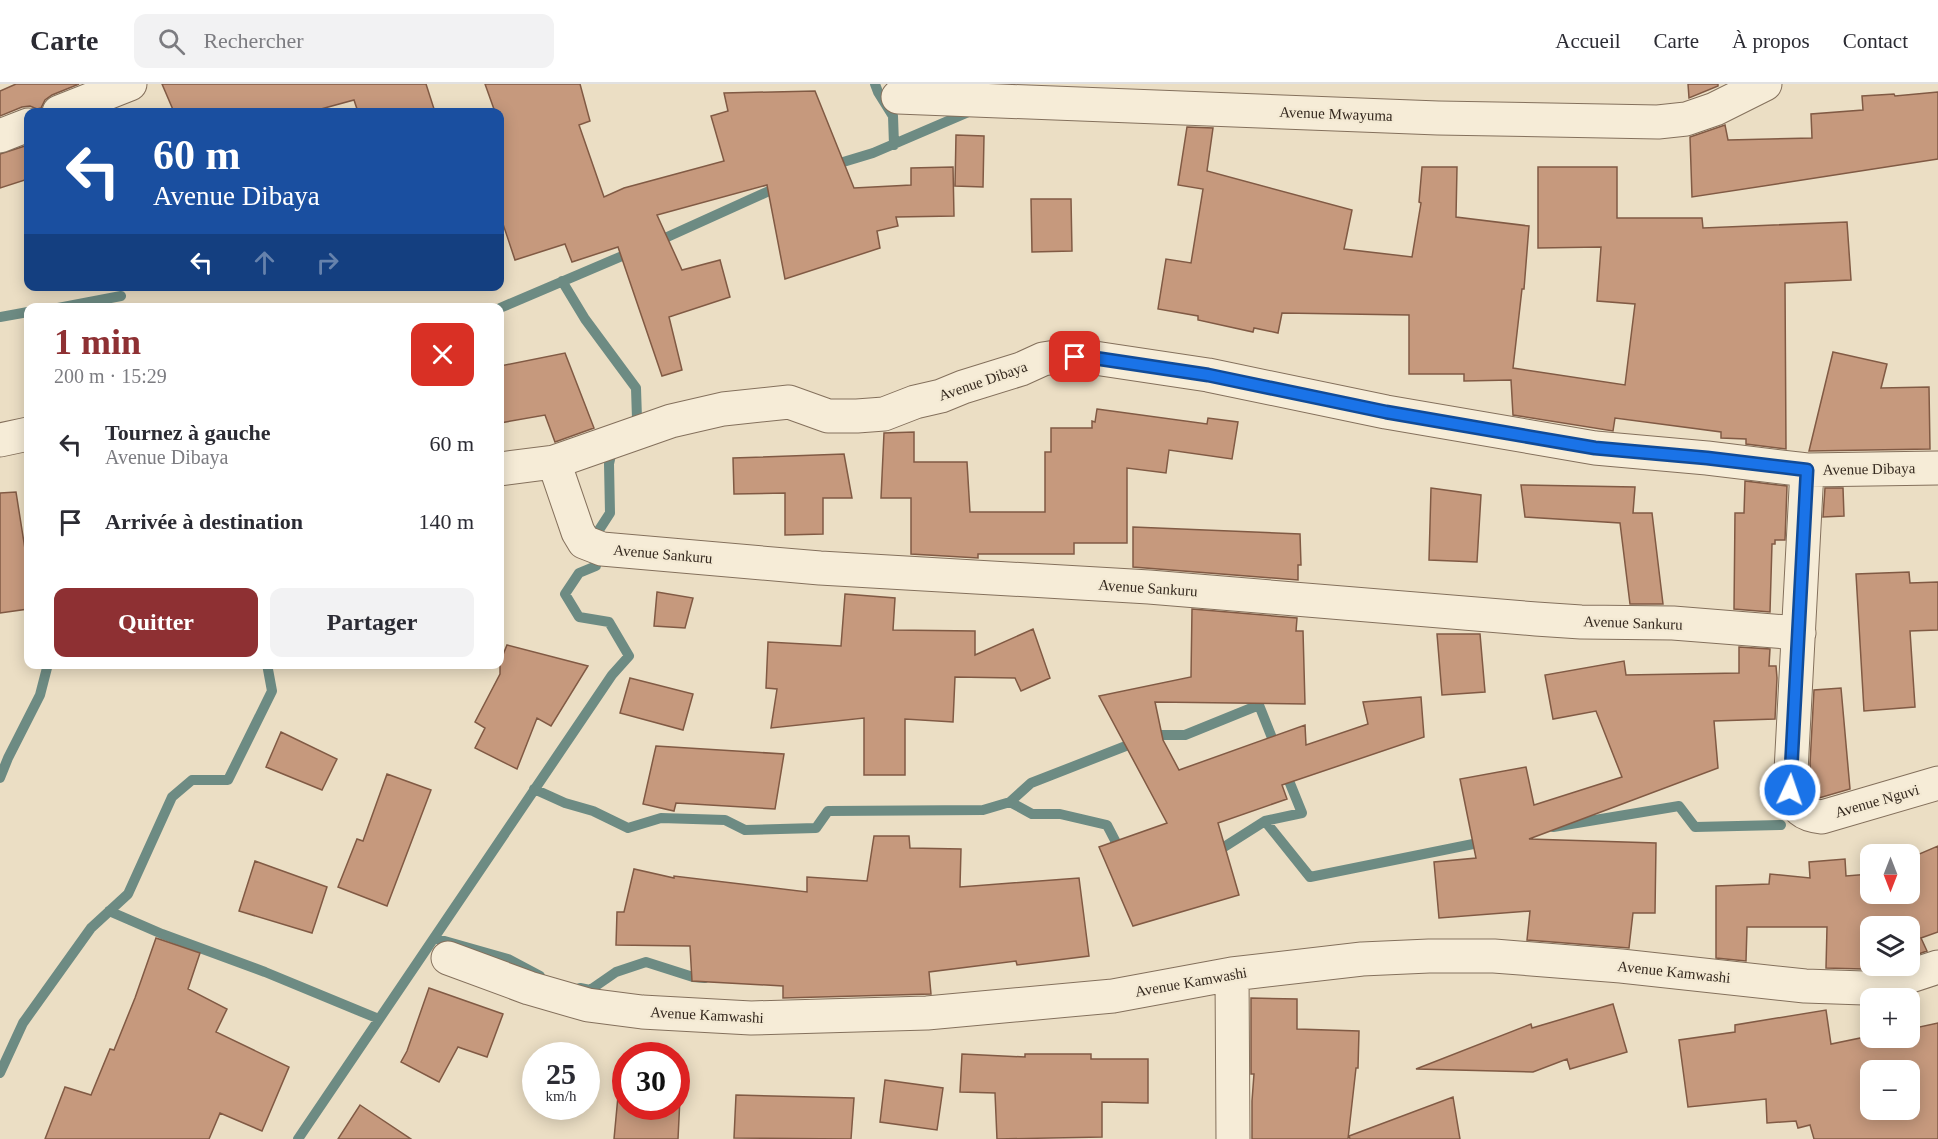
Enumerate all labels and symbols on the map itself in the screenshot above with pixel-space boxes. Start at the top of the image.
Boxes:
street label: Avenue Mwayuma [1279,104,1393,124]
pin [1049,331,1100,382]
street label: Avenue Dibaya [937,358,1030,404]
street label: Avenue Dibaya [1823,460,1916,478]
street label: Avenue Sankuru [613,542,714,566]
street label: Avenue Sankuru [1098,577,1199,599]
street label: Avenue Sankuru [1583,613,1683,633]
position arrow [1758,758,1822,822]
street label: Avenue Nguvi [1833,781,1921,821]
north arrow [1860,844,1920,904]
street label: Avenue Kamwashi [1617,958,1731,986]
street label: Avenue Kamwashi [1134,964,1248,1000]
street label: Avenue Kamwashi [650,1004,764,1026]
speed limit sign: 30 [612,1042,690,1120]

